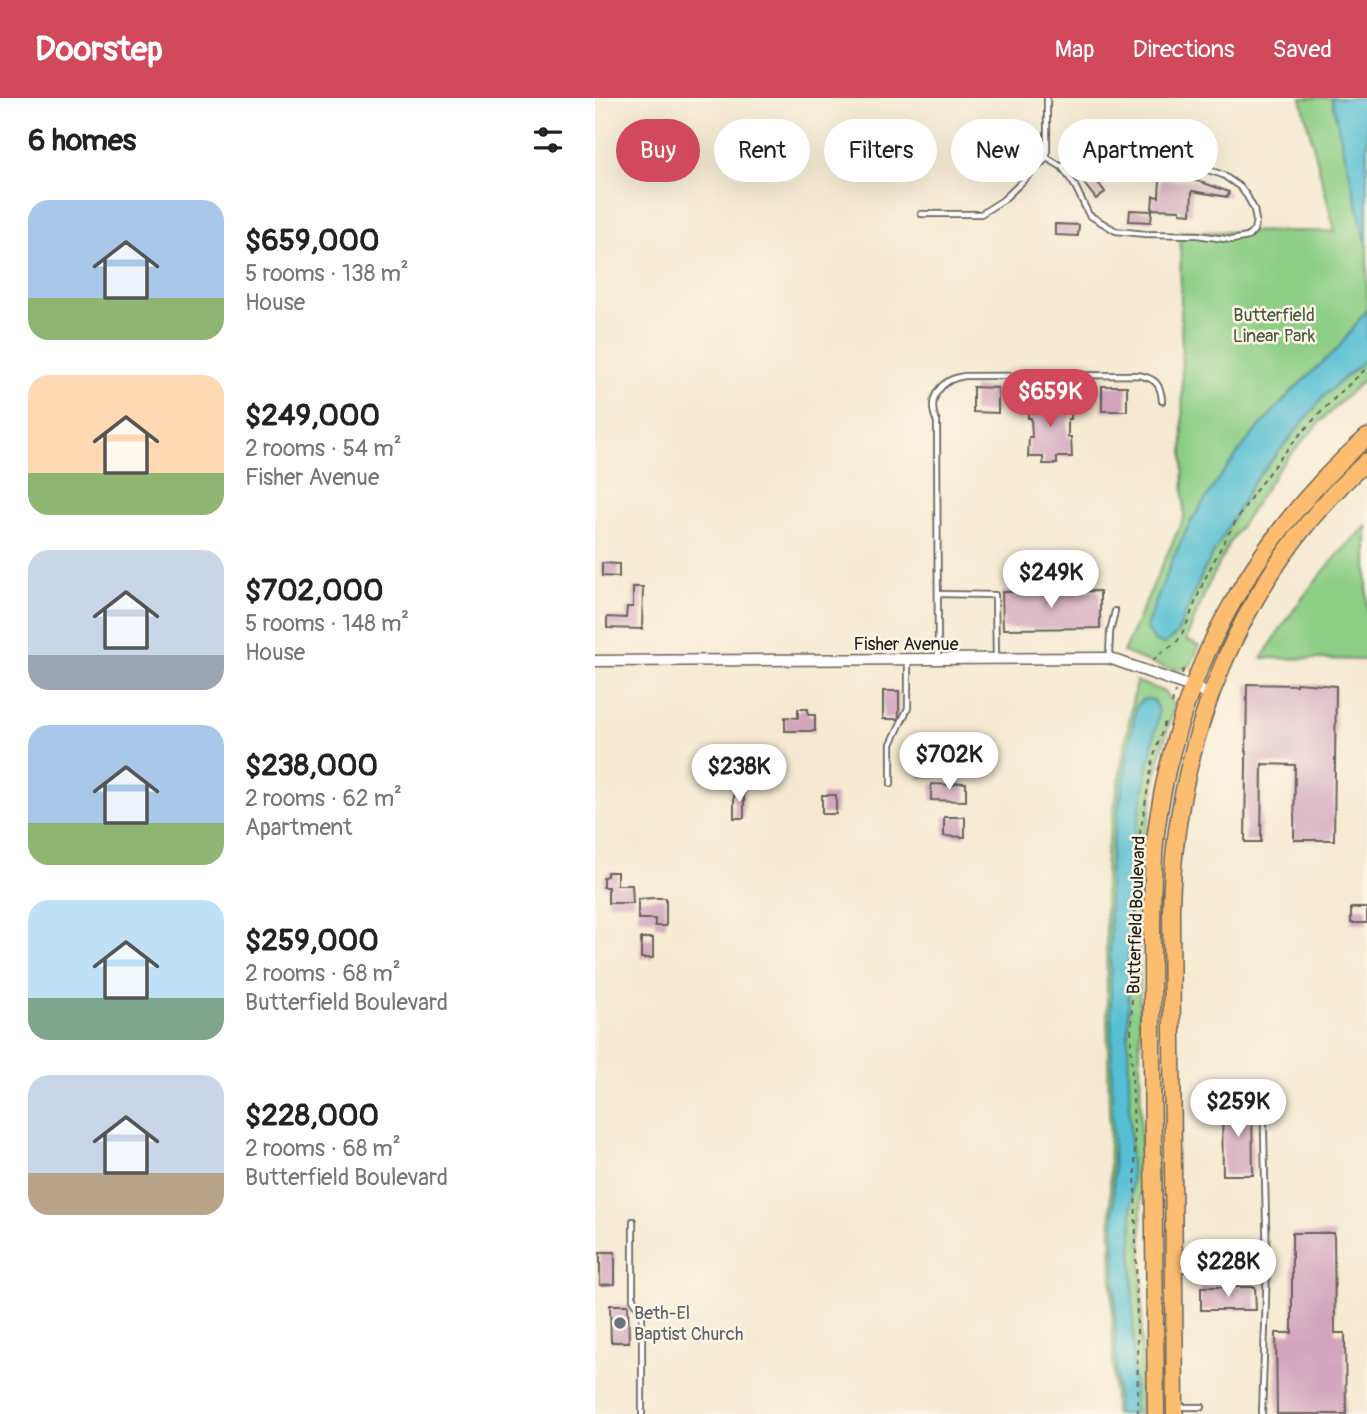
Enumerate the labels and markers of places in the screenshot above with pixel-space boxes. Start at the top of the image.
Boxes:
pin: $659K [1001,370,1099,429]
pin: $249K [1002,550,1100,610]
pin: $702K [900,732,998,792]
pin: $238K [690,744,788,804]
pin: $259K [1189,1080,1287,1139]
pin: $228K [1179,1240,1277,1299]
place label: Beth-El Baptist Church [634,1302,743,1346]
marker: Beth-El Baptist Church [612,1315,628,1331]

